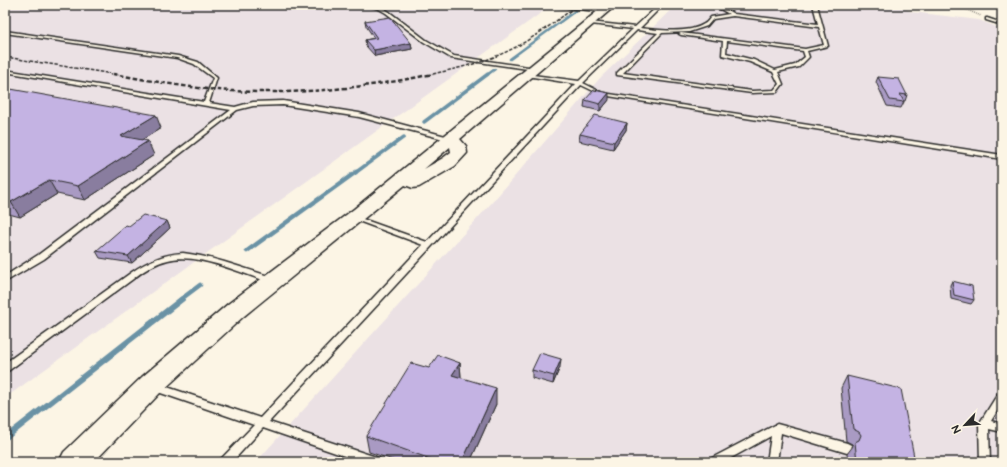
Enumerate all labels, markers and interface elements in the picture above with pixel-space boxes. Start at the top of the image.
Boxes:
north arrow [945,405,985,445]
text: N [949,423,964,436]

